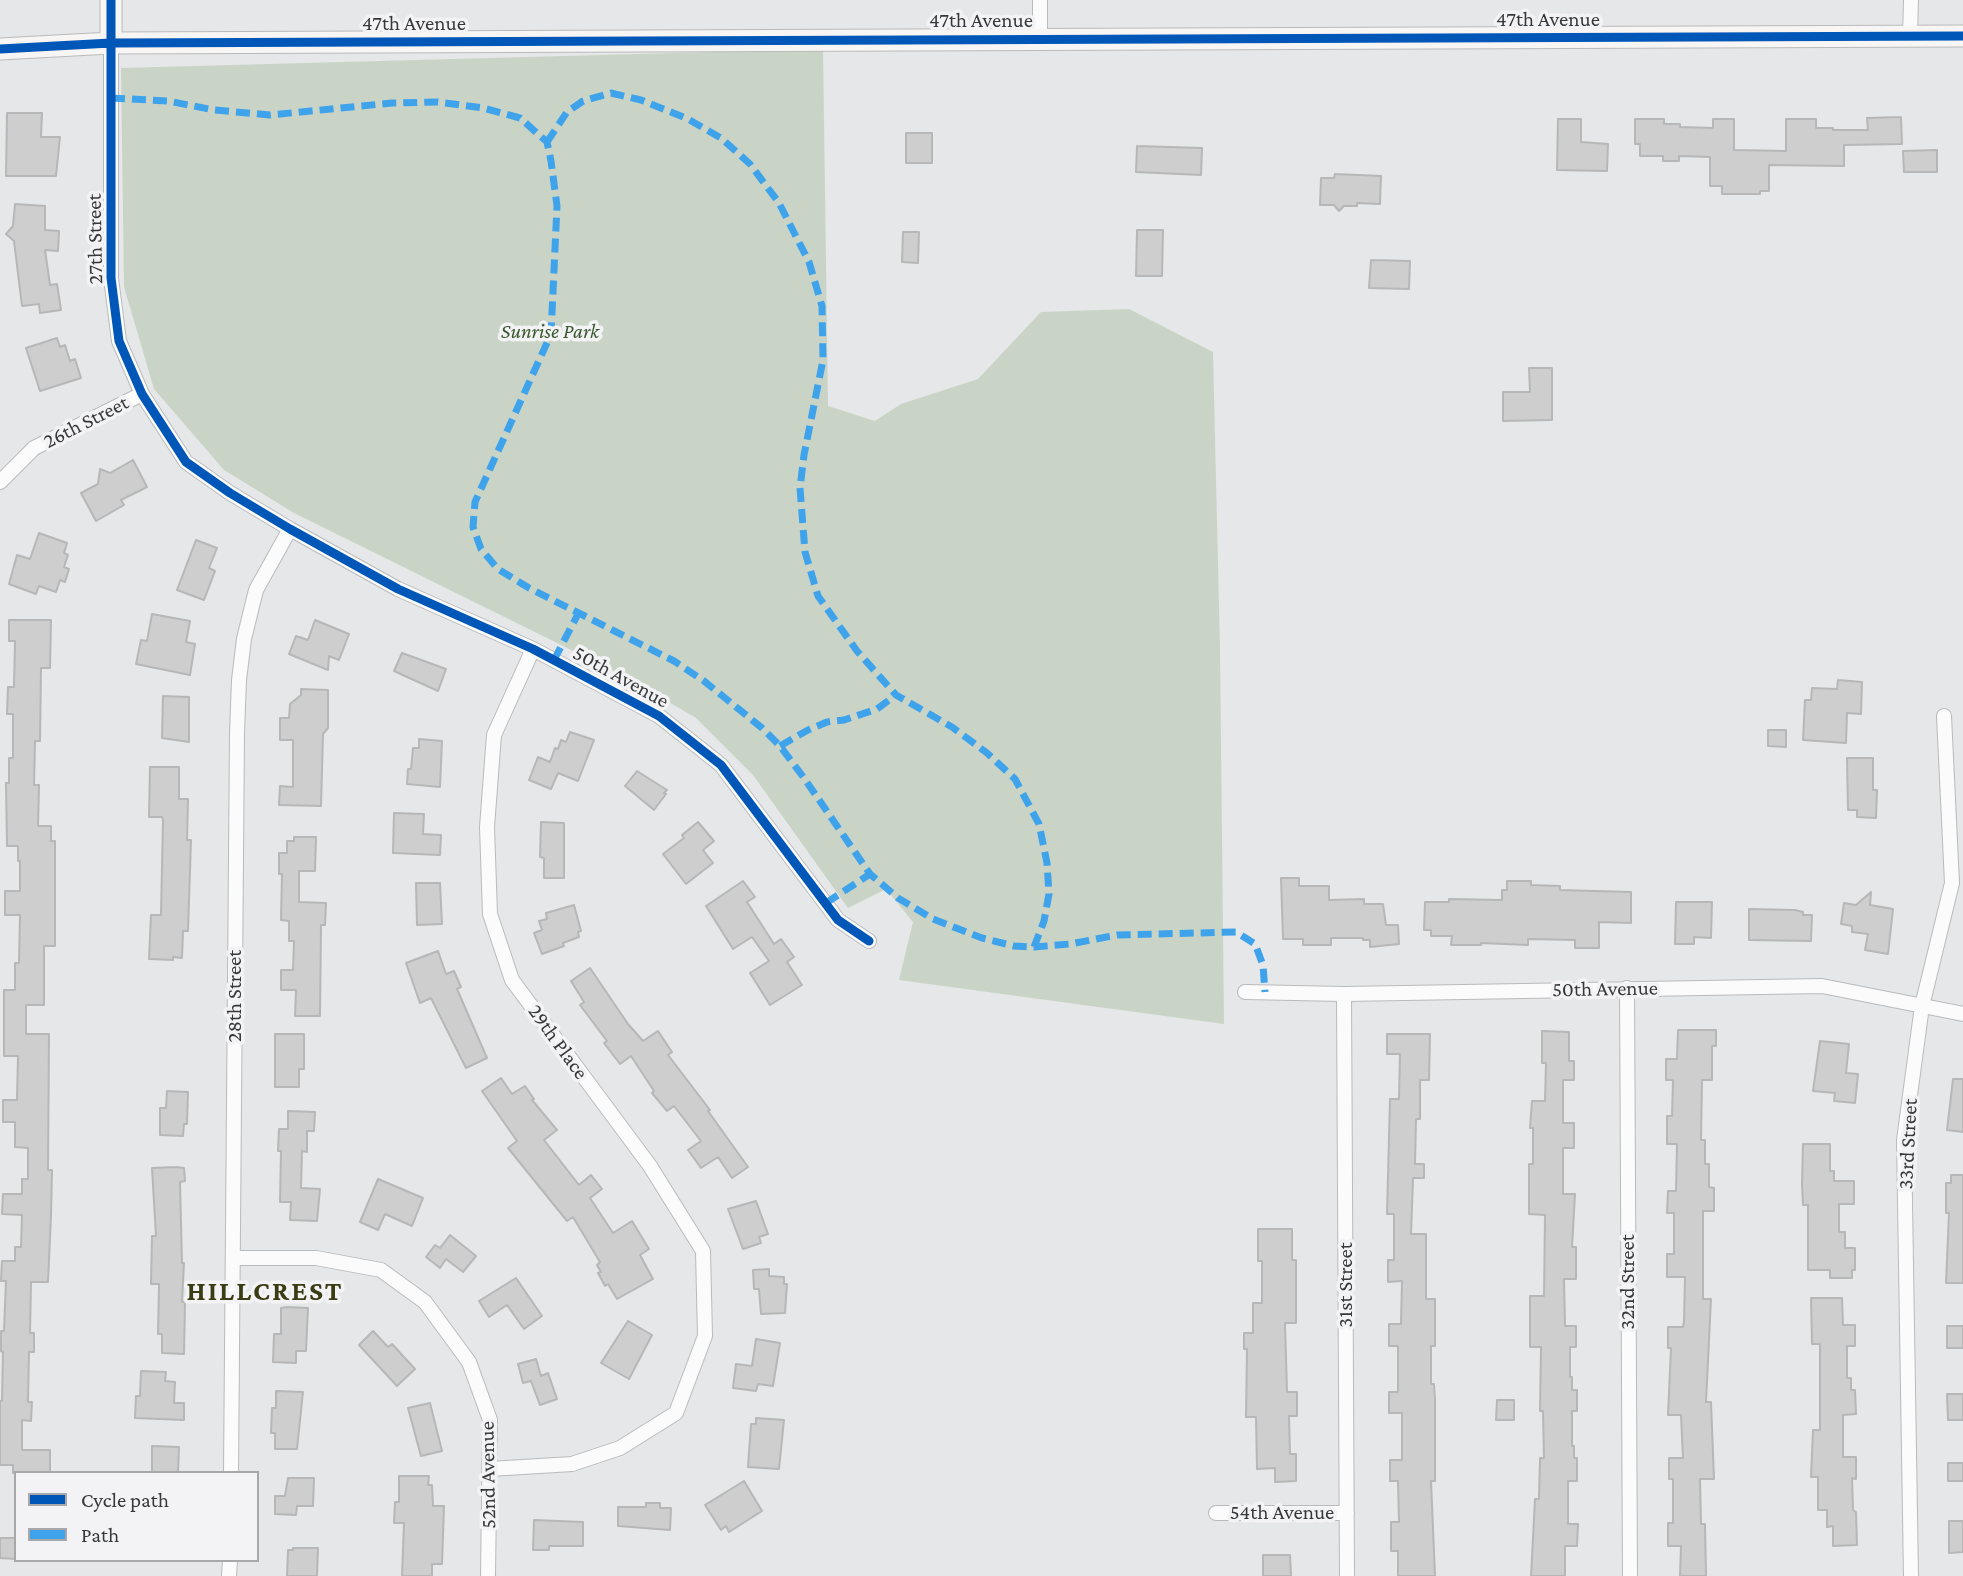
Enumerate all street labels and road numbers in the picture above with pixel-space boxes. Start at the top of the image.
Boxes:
street label: 47th Avenue [1496,7,1600,33]
street label: 47th Avenue [929,8,1033,34]
street label: 47th Avenue [362,11,466,37]
street label: 27th Street [82,193,108,285]
street label: 26th Street [39,390,133,454]
street label: 50th Avenue [569,640,673,714]
street label: 28th Street [222,950,248,1042]
street label: 50th Avenue [1552,975,1658,1003]
street label: 29th Place [522,1000,594,1084]
street label: 33rd Street [1893,1098,1923,1190]
street label: 32nd Street [1615,1234,1641,1330]
street label: 31st Street [1333,1242,1359,1328]
street label: 52nd Avenue [474,1421,502,1529]
street label: 54th Avenue [1230,1500,1334,1526]

